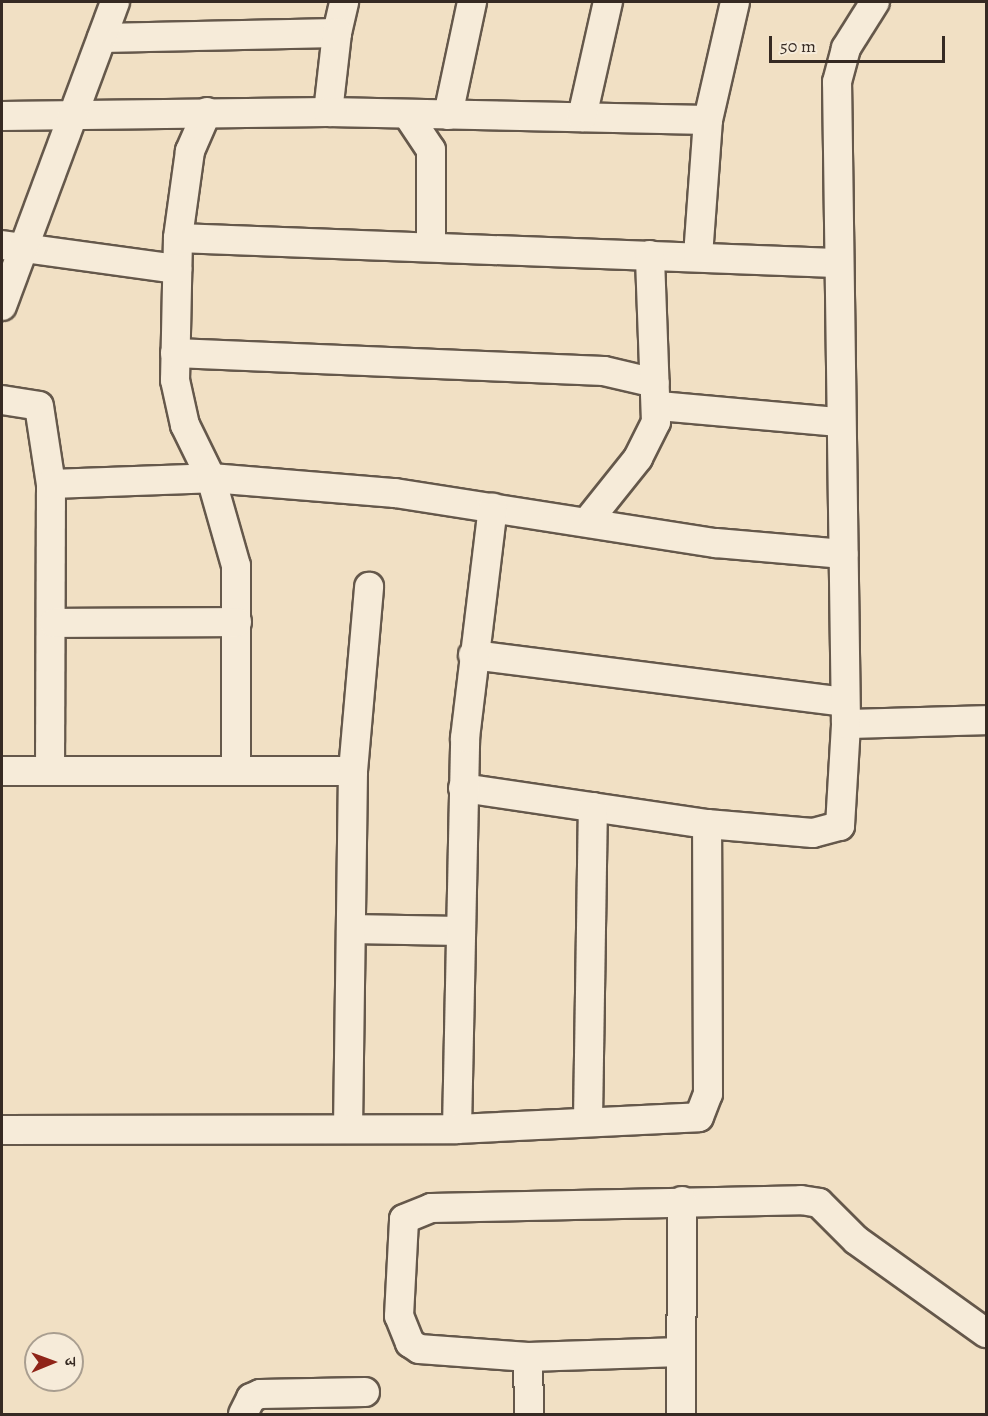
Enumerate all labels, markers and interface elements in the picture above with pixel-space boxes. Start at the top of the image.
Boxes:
scale bar [772,24,948,62]
text: 50 m [780,34,816,58]
north arrow [24,1332,84,1392]
text: उ [59,1357,81,1366]

